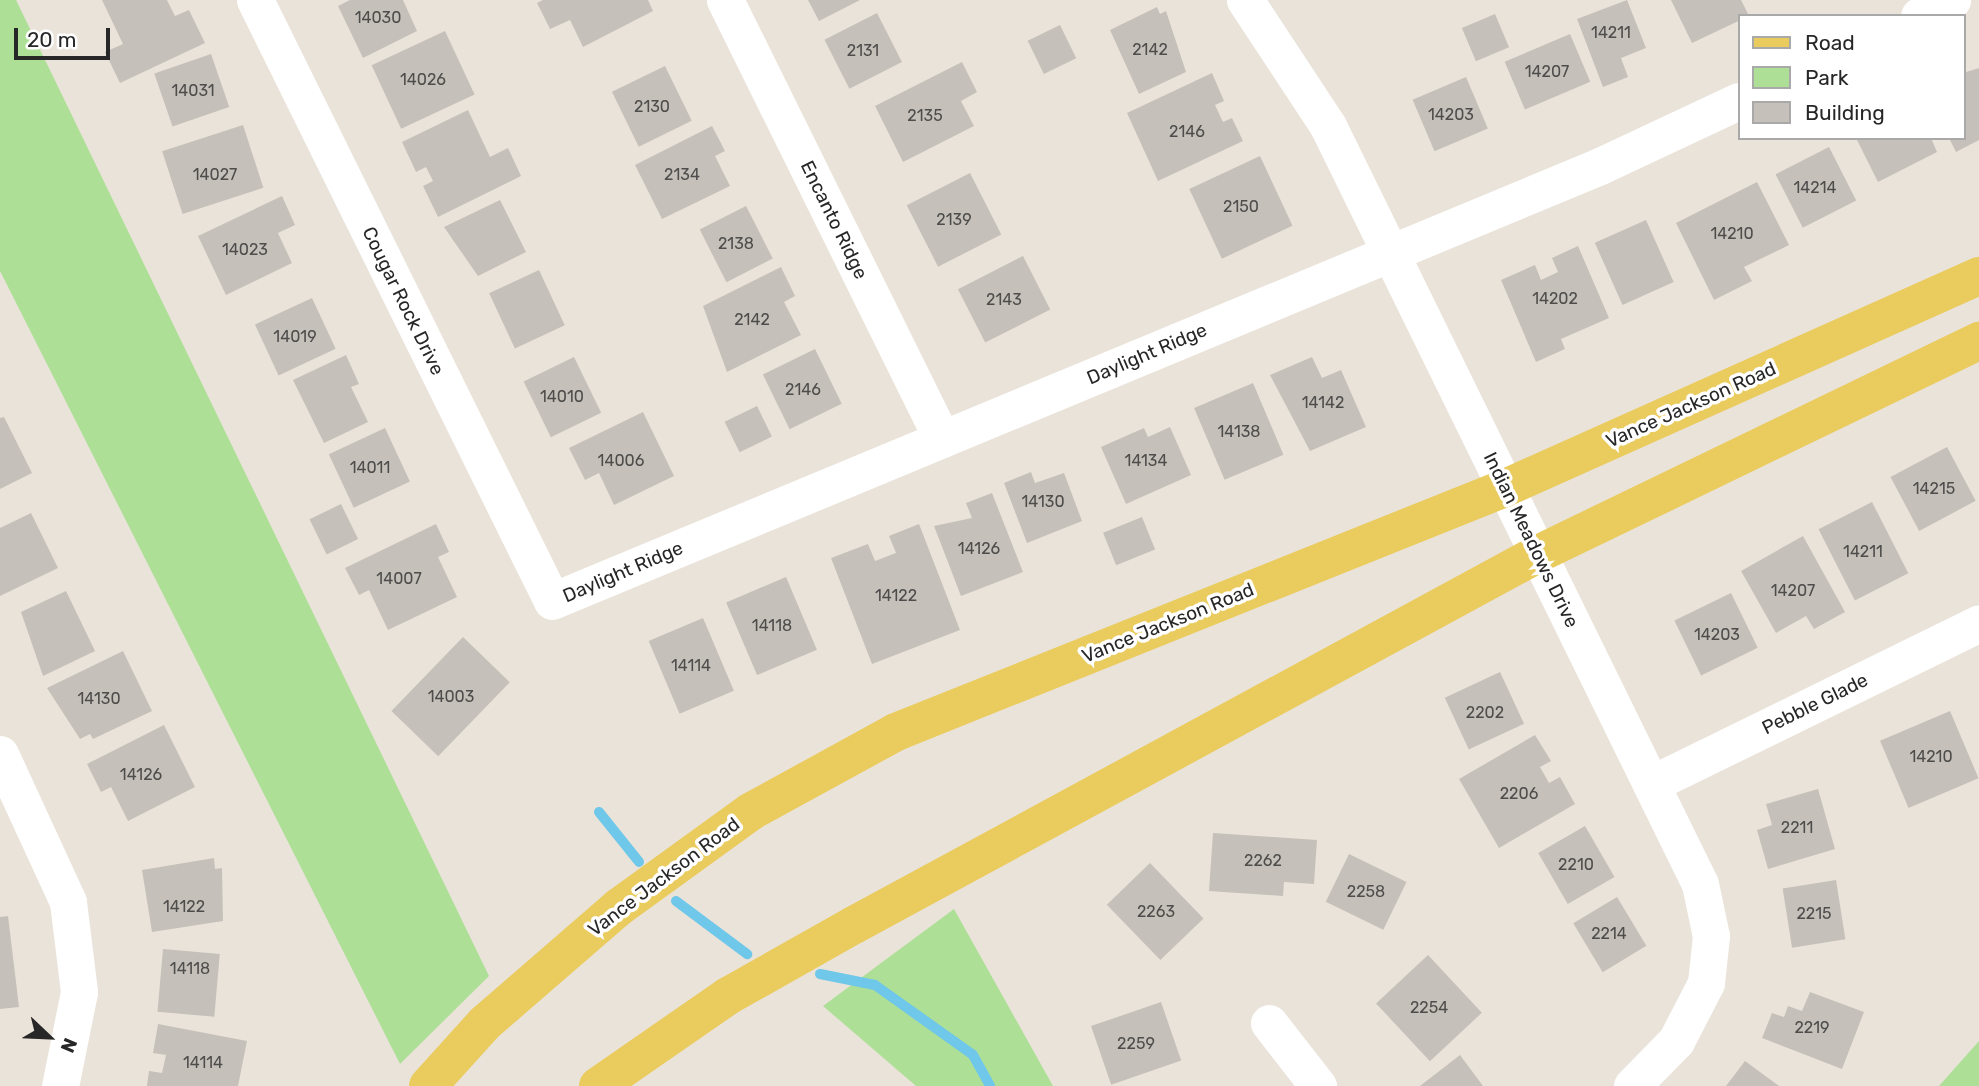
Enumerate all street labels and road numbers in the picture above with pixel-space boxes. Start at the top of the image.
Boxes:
street label: Encanto Ridge [796,157,872,283]
street label: Cougar Rock Drive [357,223,449,379]
street label: Daylight Ridge [1084,318,1210,390]
street label: Vance Jackson Road [1603,357,1779,453]
street label: Indian Meadows Drive [1479,448,1583,632]
street label: Daylight Ridge [560,536,686,608]
street label: Vance Jackson Road [1079,578,1257,668]
street label: Pebble Glade [1758,668,1872,740]
street label: Vance Jackson Road [584,813,744,941]

